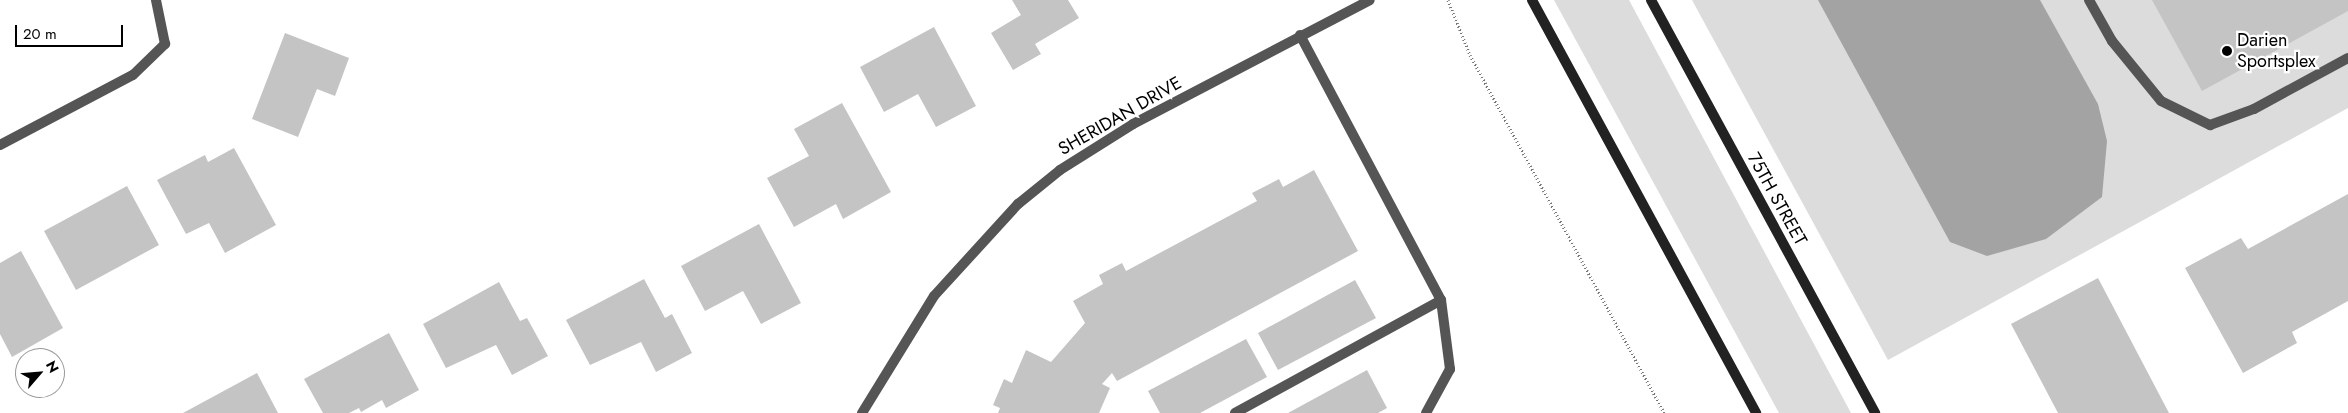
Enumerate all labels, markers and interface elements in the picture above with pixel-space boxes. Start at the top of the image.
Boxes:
scale bar [18,15,125,47]
text: 20 m [23,23,57,45]
place label: Darien Sportsplex [2237,30,2316,72]
marker: Darien Sportsplex [2221,45,2233,57]
street label: SHERIDAN DRIVE [1055,72,1185,160]
street label: 75TH STREET [1743,149,1811,249]
north arrow [15,348,65,398]
text: N [41,357,64,376]

